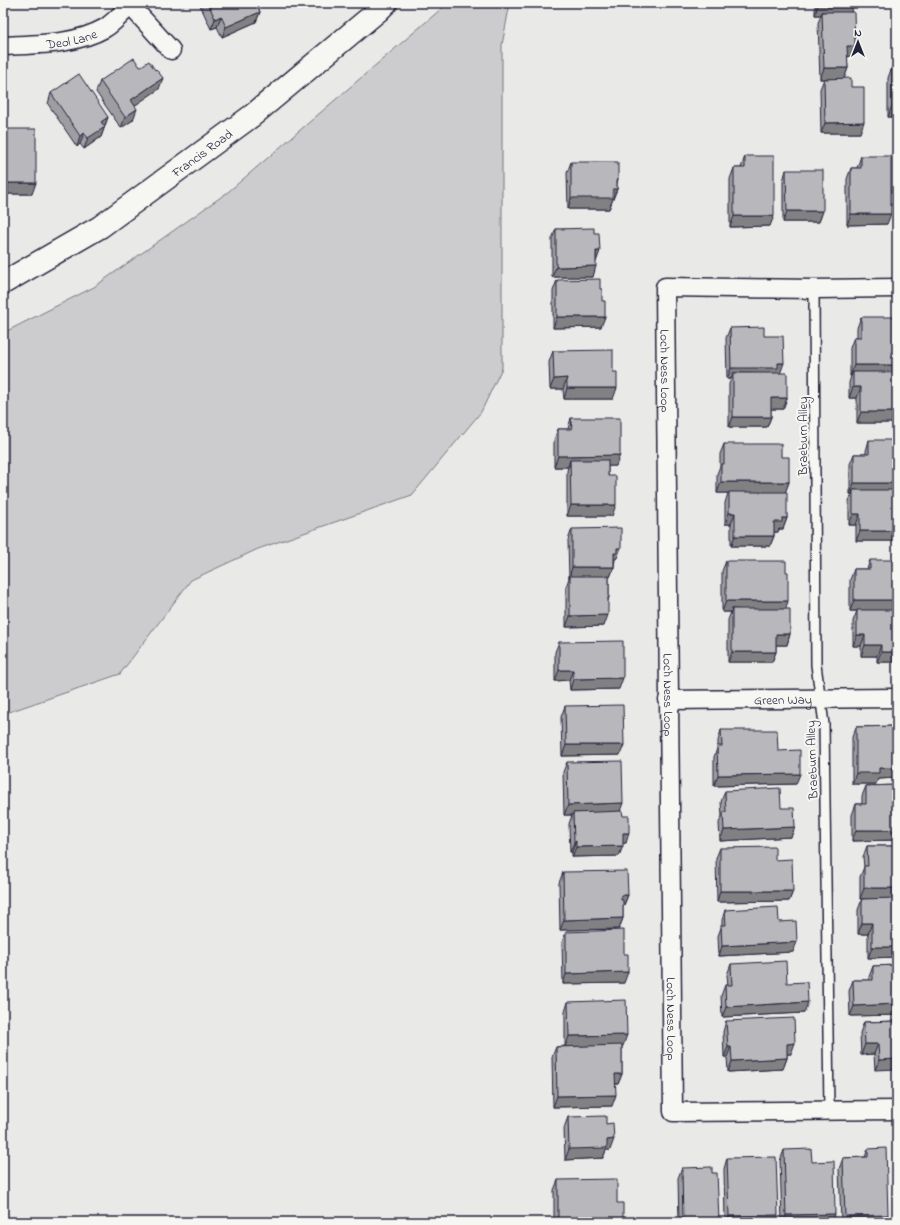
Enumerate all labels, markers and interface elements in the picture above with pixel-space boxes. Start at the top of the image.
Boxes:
north arrow [838,22,878,62]
street label: Deol Lane [44,25,100,55]
text: N [854,25,862,41]
street label: Francis Road [167,125,237,183]
street label: Loch Ness Loop [654,329,674,413]
street label: Braeburn Alley [794,396,814,477]
street label: Loch Ness Loop [658,653,677,737]
street label: Green Way [754,691,812,711]
street label: Braeburn Alley [802,720,824,801]
street label: Loch Ness Loop [661,977,681,1061]

